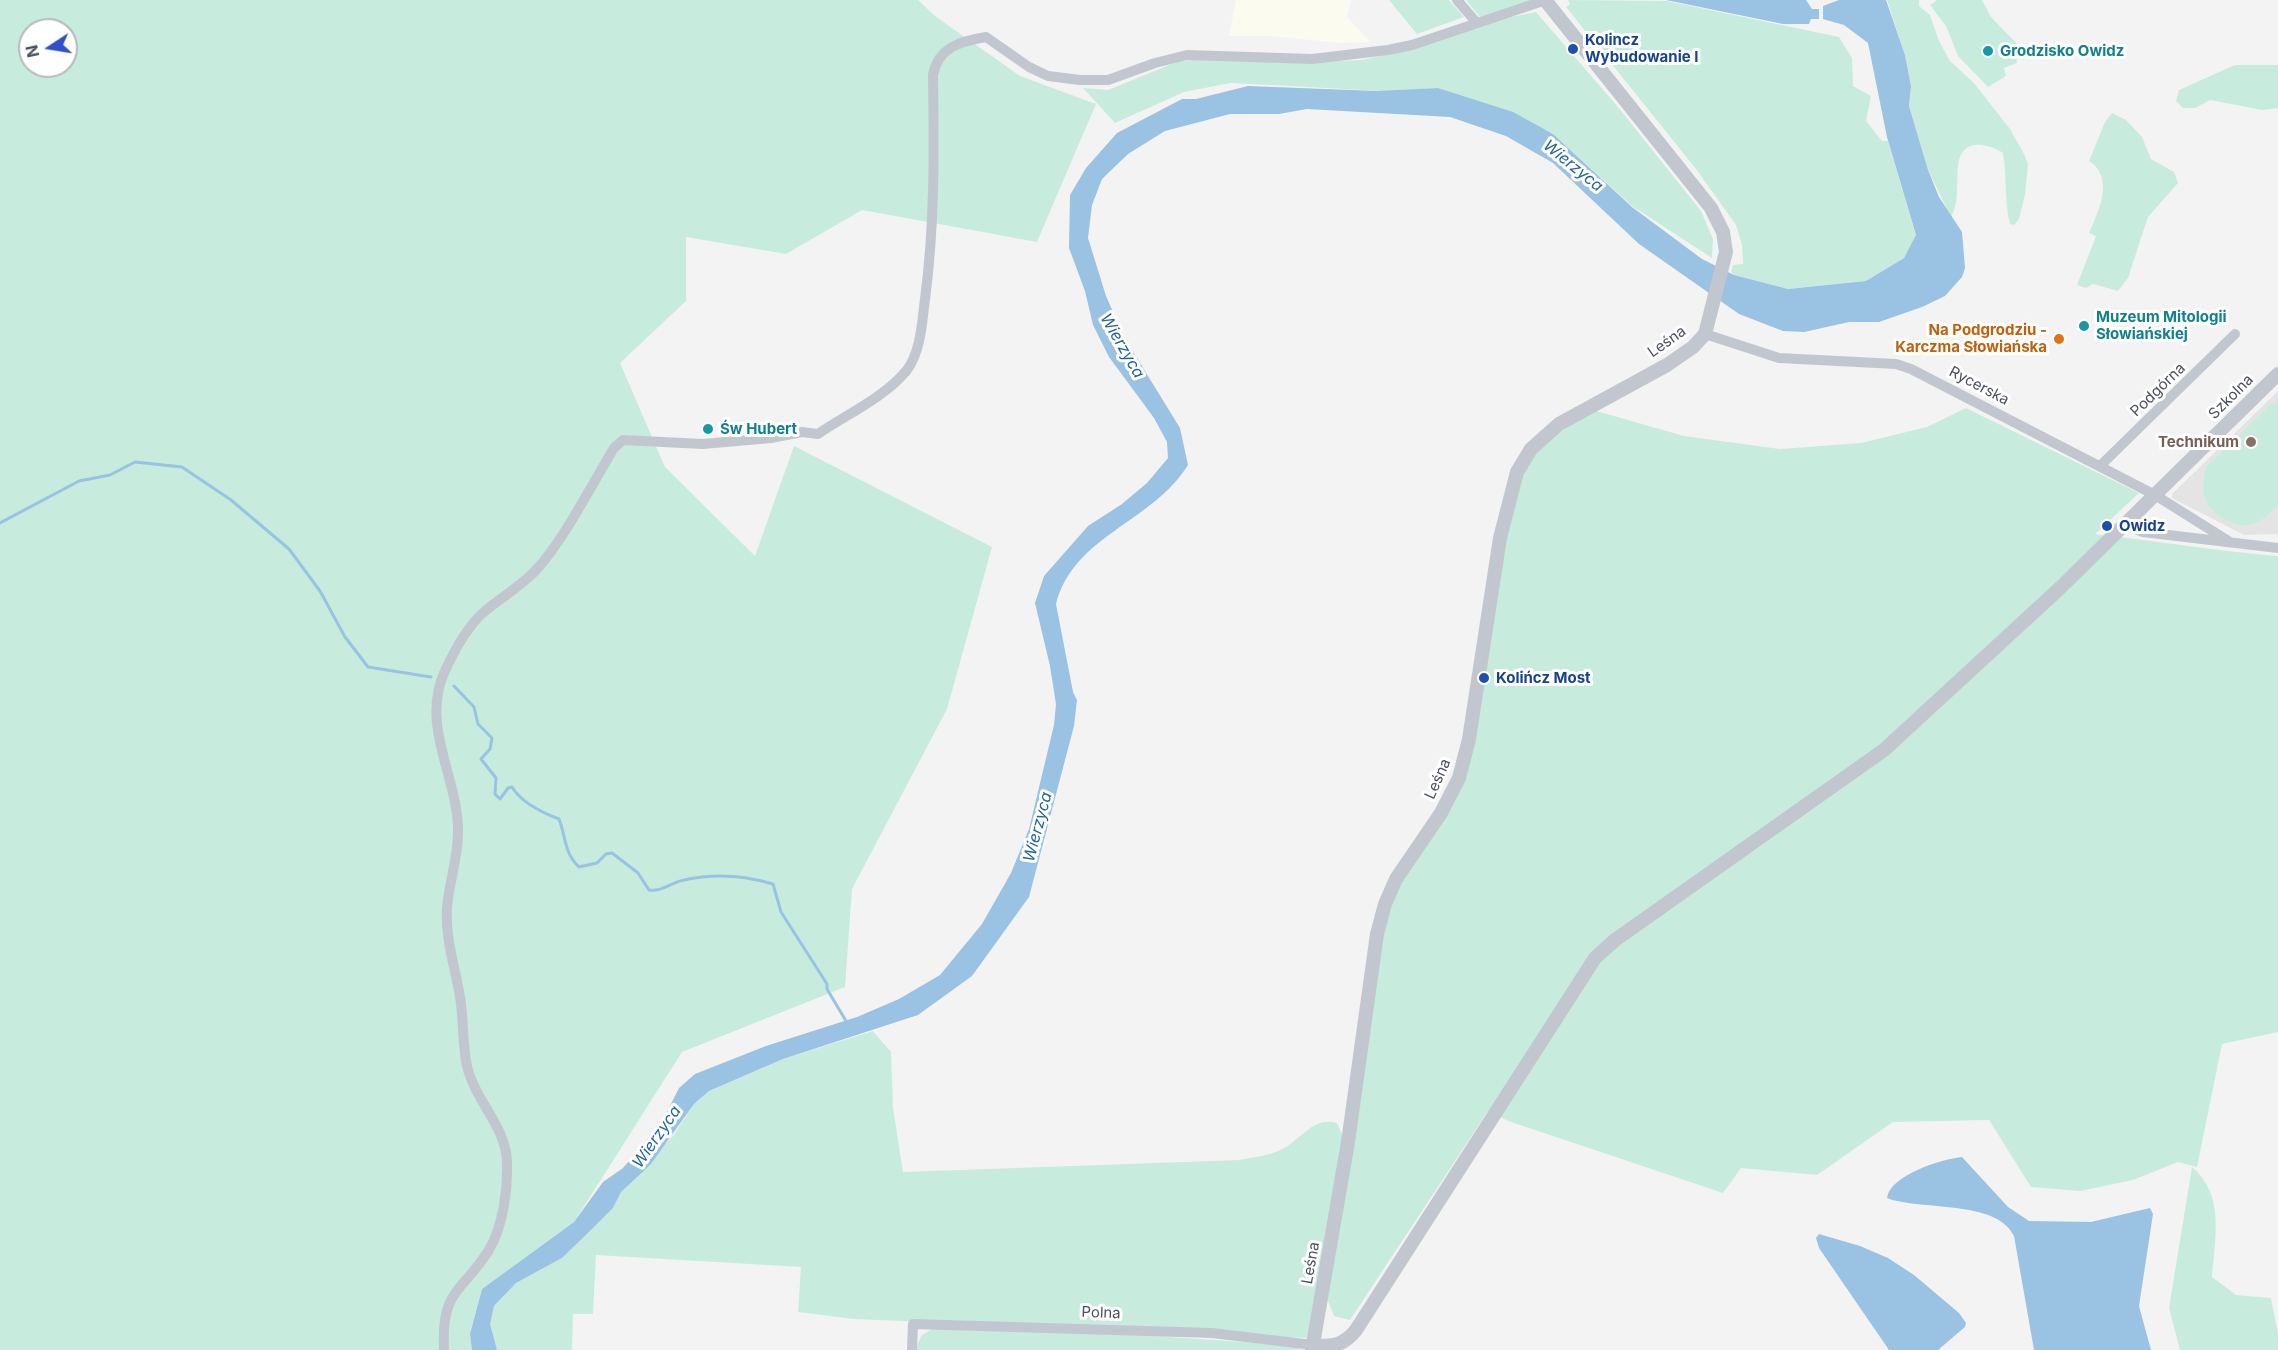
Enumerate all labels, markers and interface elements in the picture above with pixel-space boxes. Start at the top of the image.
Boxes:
north arrow [18,18,78,78]
place label: Kolincz Wybudowanie I [1585,31,1698,66]
marker: Kolincz Wybudowanie I [1566,42,1580,56]
place label: Grodzisko Owidz [2000,42,2124,60]
text: N [21,43,43,59]
marker: Grodzisko Owidz [1981,44,1995,58]
water label: Wierzyca [1539,136,1607,196]
place label: Muzeum Mitologii Słowiańskiej [2096,308,2227,343]
water label: Wierzyca [1096,310,1148,382]
marker: Muzeum Mitologii Słowiańskiej [2077,319,2091,333]
place label: Na Podgrodziu - Karczma Słowiańska [1895,321,2047,356]
street label: Leśna [1644,322,1690,362]
marker: Na Podgrodziu - Karczma Słowiańska [2052,332,2066,346]
street label: Podgórna [2127,360,2189,420]
street label: Rycerska [1946,363,2012,409]
street label: Szkolna [2205,371,2257,423]
place label: Św Hubert [720,420,797,438]
marker: Św Hubert [701,422,715,436]
place label: Technikum [2158,433,2239,451]
marker: Technikum [2244,435,2258,449]
place label: Owidz [2119,517,2165,535]
marker: Owidz [2100,519,2114,533]
place label: Kolińcz Most [1496,669,1591,687]
marker: Kolińcz Most [1477,671,1491,685]
street label: Leśna [1421,756,1455,802]
water label: Wierzyca [1019,790,1057,864]
water label: Wierzyca [629,1102,685,1172]
street label: Leśna [1298,1241,1324,1285]
street label: Polna [1081,1303,1121,1323]

